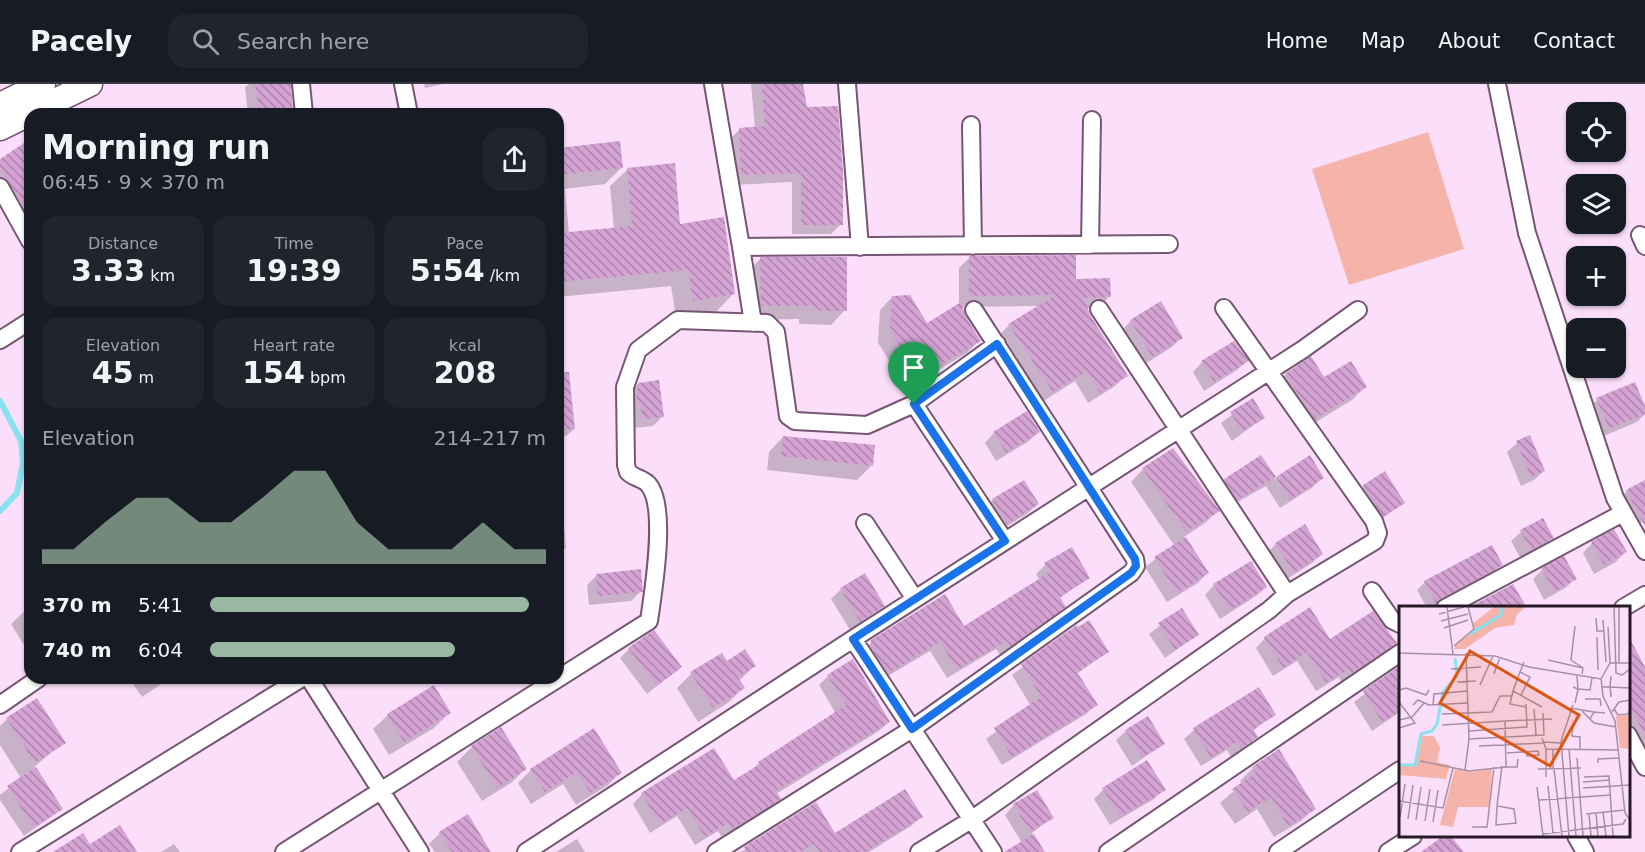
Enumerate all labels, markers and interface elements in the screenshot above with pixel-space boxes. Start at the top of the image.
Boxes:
search box [168,14,588,68]
text: Pacely [30,25,132,58]
icon: search [189,25,222,58]
text: Search here [237,29,369,54]
text: Home [1266,29,1328,53]
text: Map [1361,29,1405,53]
text: About [1438,29,1500,53]
text: Contact [1533,29,1615,53]
map controls [1566,102,1626,378]
button: locate [1566,102,1626,162]
text: Morning run [42,128,270,167]
button: share [483,128,546,191]
text: 06:45 · 9 × 370 m [42,170,225,194]
button: layers [1566,174,1626,234]
text: Distance [88,234,158,253]
text: Time [274,234,314,253]
text: Pace [446,234,484,253]
button: + [1566,246,1626,306]
text: 3.33 [71,253,145,288]
text: 19:39 [246,253,342,288]
text: 5:54 [410,253,485,288]
text: km [145,266,175,285]
text: /km [485,266,520,285]
button: − [1566,318,1626,378]
text: Elevation [86,336,160,355]
text: Heart rate [253,336,335,355]
text: kcal [449,336,481,355]
pin [888,342,939,404]
icon: arrive [897,351,930,384]
text: 45 [92,355,134,390]
text: 154 [242,355,305,390]
text: 208 [434,355,496,390]
text: m [134,368,154,387]
text: bpm [305,368,346,387]
text: Elevation [42,426,135,450]
text: 214–217 m [434,426,546,450]
text: 370 m [42,593,112,617]
text: 5:41 [138,593,183,617]
inset map [1399,606,1630,837]
text: 740 m [42,638,112,662]
text: 6:04 [138,638,183,662]

